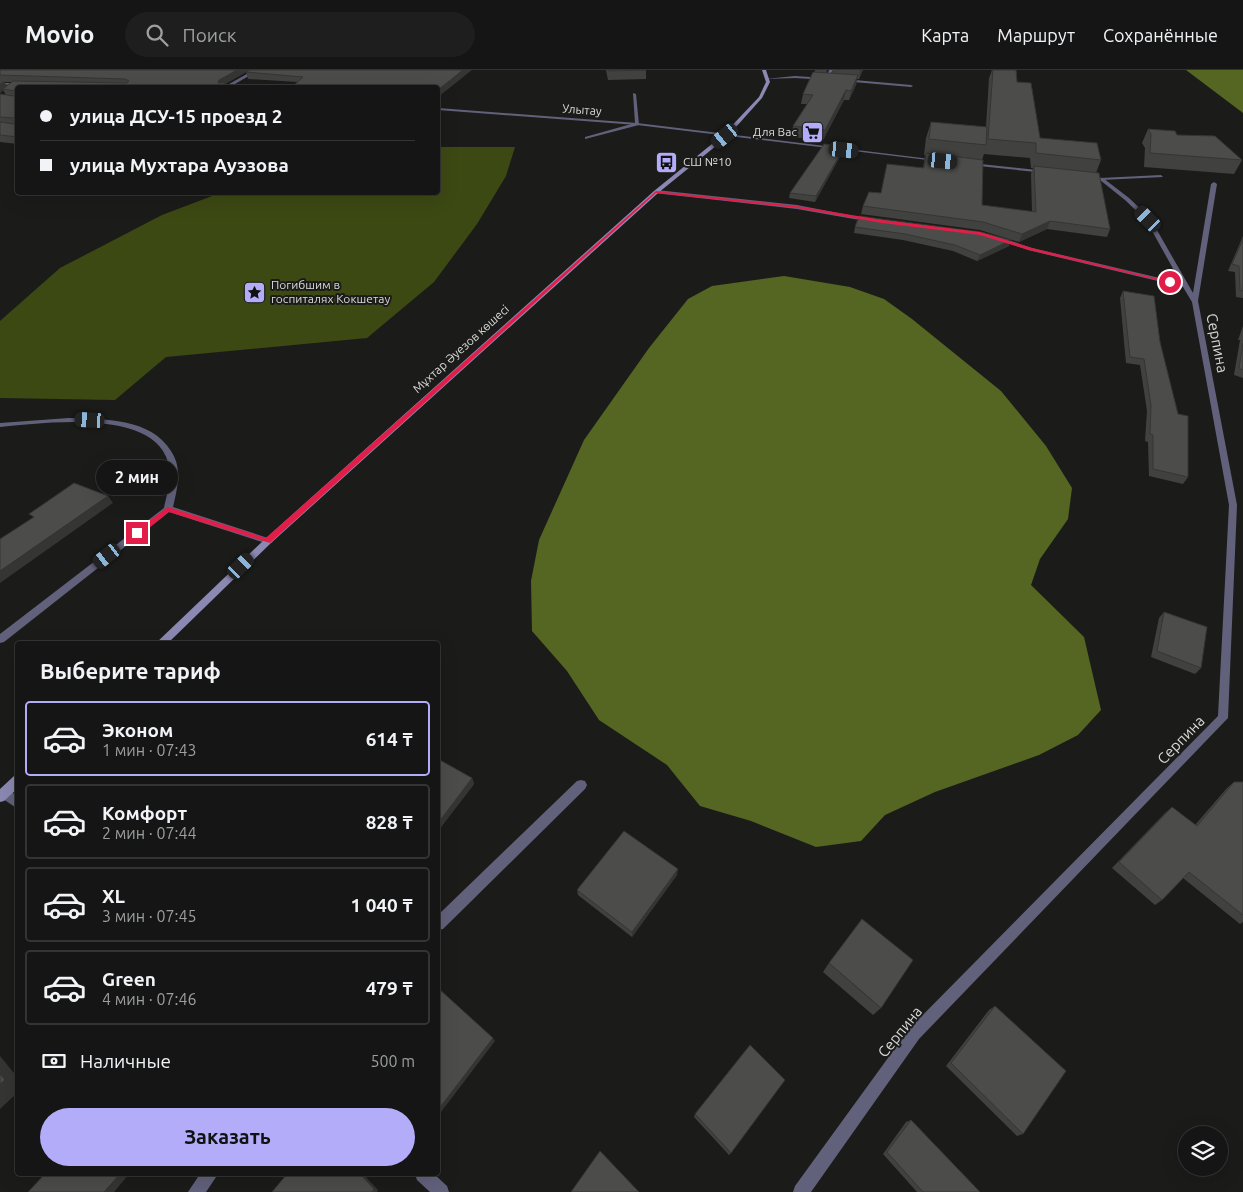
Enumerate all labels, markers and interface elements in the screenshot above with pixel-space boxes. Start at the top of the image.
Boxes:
search box [125,12,475,57]
text: Movio [25,21,95,48]
icon: search [143,21,171,49]
text: Поиск [183,24,237,46]
text: Карта [921,25,969,45]
text: Маршрут [997,25,1075,45]
text: Сохранённые [1103,25,1218,45]
street label: Улытау [562,102,602,117]
text: улица ДСУ-15 проезд 2 [70,105,283,127]
supermarket icon: Для Вас [801,120,825,144]
car [708,121,741,151]
place label: Для Вас [753,125,797,138]
car [828,141,859,159]
bus stop icon: СШ №10 [655,150,679,174]
car [927,152,958,170]
text: улица Мухтара Ауэзова [70,154,289,176]
place label: СШ №10 [683,155,732,168]
car [1132,203,1163,235]
route start [1159,271,1181,293]
place label: Погибшим в госпиталях Кокшетау [271,278,390,305]
place icon: Погибшим в госпиталях Кокшетау [243,280,267,304]
street label: Мұхтар Әуезов көшесі [410,302,511,395]
street label: Серпина [1203,312,1232,374]
car [74,412,105,428]
callout: 2 мин [96,460,178,496]
text: 2 мин [115,468,159,486]
route end [126,522,148,544]
car [90,541,123,571]
car [224,550,257,582]
text: Выберите тариф [40,658,221,683]
street label: Серпина [1154,712,1208,767]
icon: car [42,716,87,761]
text: Эконом [102,719,173,741]
text: 614 ₸ [366,728,413,750]
text: 1 мин · 07:43 [102,741,196,759]
icon: car [42,799,87,844]
text: Комфорт [102,802,187,824]
text: 828 ₸ [366,811,413,833]
text: 2 мин · 07:44 [102,824,196,842]
icon: car [42,882,87,927]
text: XL [102,885,125,907]
text: 1 040 ₸ [350,894,413,916]
text: 3 мин · 07:45 [102,907,196,925]
icon: car [42,965,87,1010]
text: Green [102,968,156,990]
text: 479 ₸ [366,977,413,999]
text: 4 мин · 07:46 [102,990,196,1008]
street label: Серпина [874,1003,925,1060]
icon: cash [40,1047,68,1075]
text: Наличные [80,1050,171,1072]
text: 500 m [370,1052,415,1070]
button: Заказать [40,1108,415,1166]
map controls [1178,1126,1228,1176]
button: layers [1178,1126,1228,1176]

